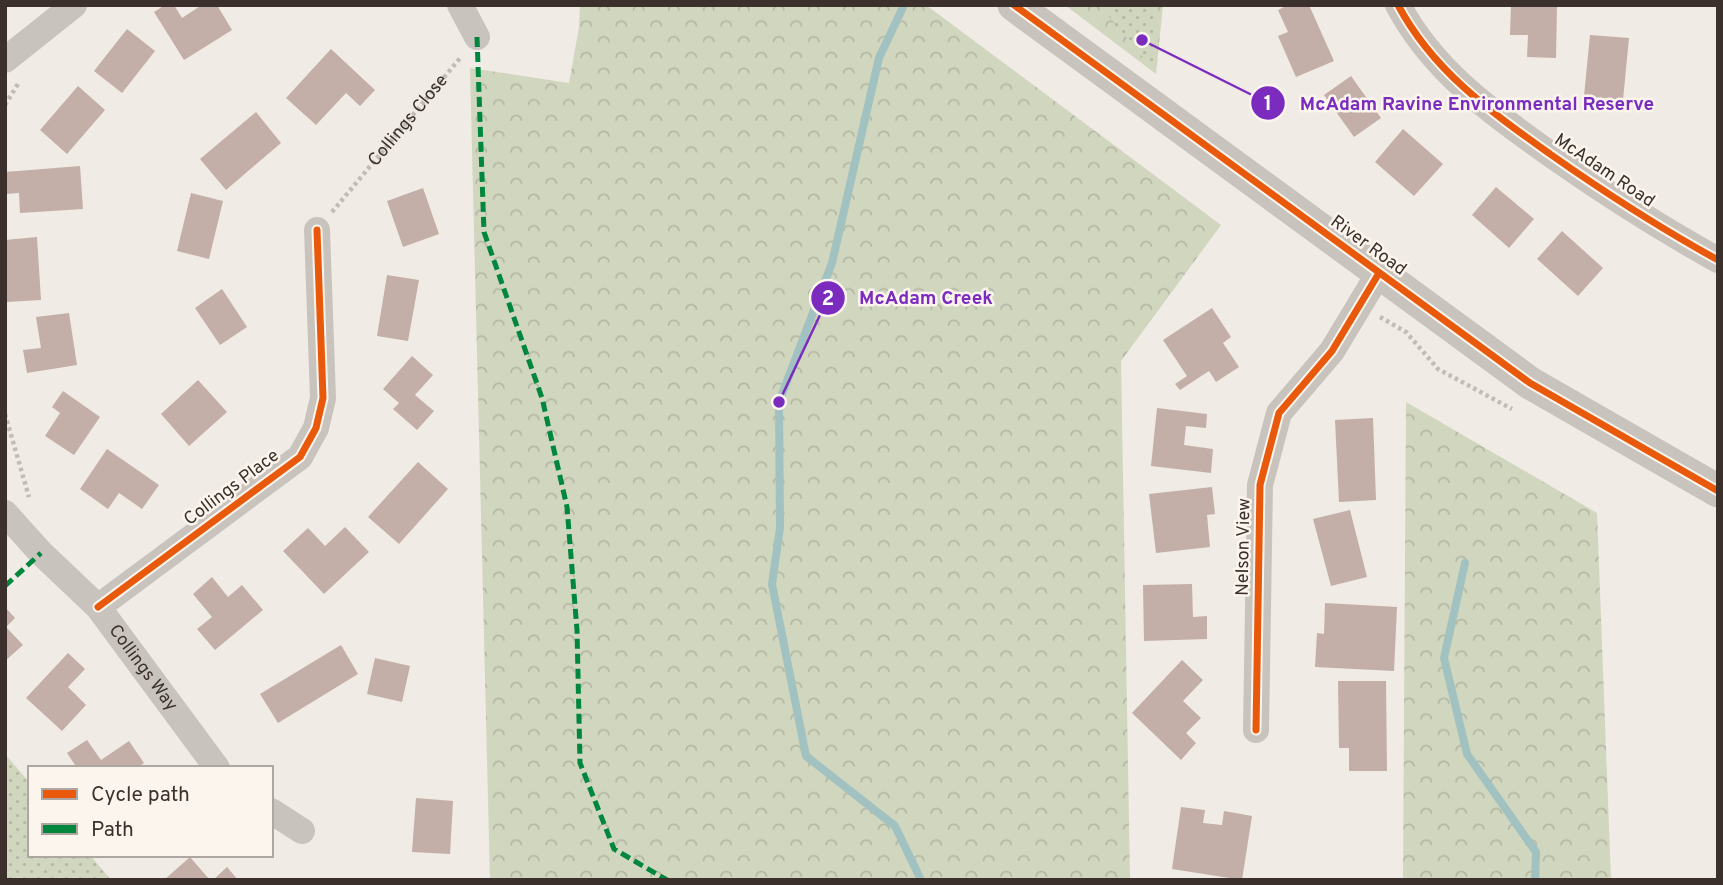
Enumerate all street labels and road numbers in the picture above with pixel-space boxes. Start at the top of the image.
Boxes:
street label: Collings Close [363,70,453,171]
street label: McAdam Road [1549,129,1659,213]
street label: River Road [1325,211,1411,281]
street label: Collings Place [180,445,284,531]
street label: Nelson View [1232,498,1256,596]
street label: Collings Way [103,620,183,716]

